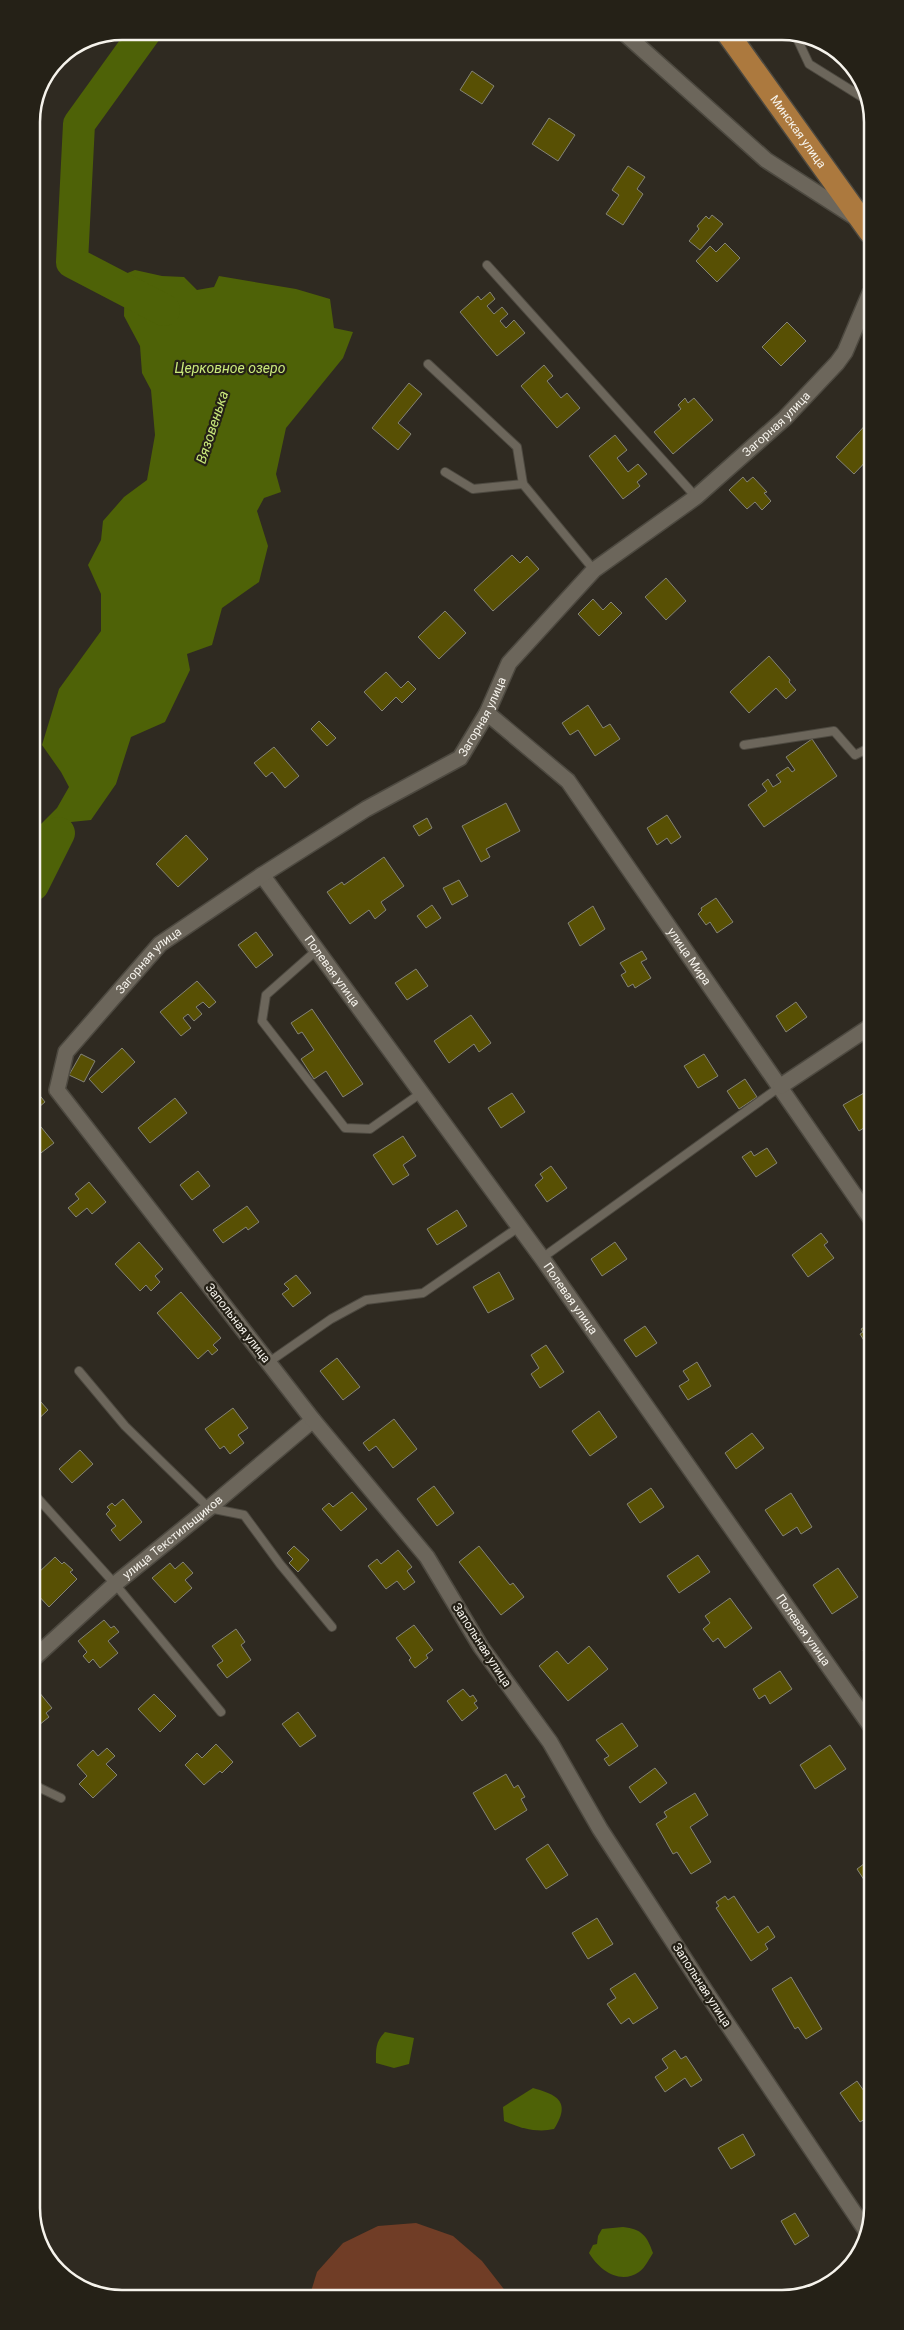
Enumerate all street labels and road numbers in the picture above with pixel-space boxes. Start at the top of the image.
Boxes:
street label: Минская улица [767,93,829,171]
street label: Загорная улица [740,389,813,459]
street label: Загорная улица [456,675,509,759]
street label: Загорная улица [113,925,184,997]
street label: улица Мира [665,925,714,988]
street label: Полевая улица [302,933,363,1009]
street label: Полевая улица [540,1260,601,1337]
street label: Запольная улица [203,1281,273,1365]
street label: улица Текстильщиков [120,1492,226,1582]
street label: Полевая улица [773,1591,833,1669]
street label: Запольная улица [450,1601,514,1689]
street label: Запольная улица [670,1941,734,2029]

